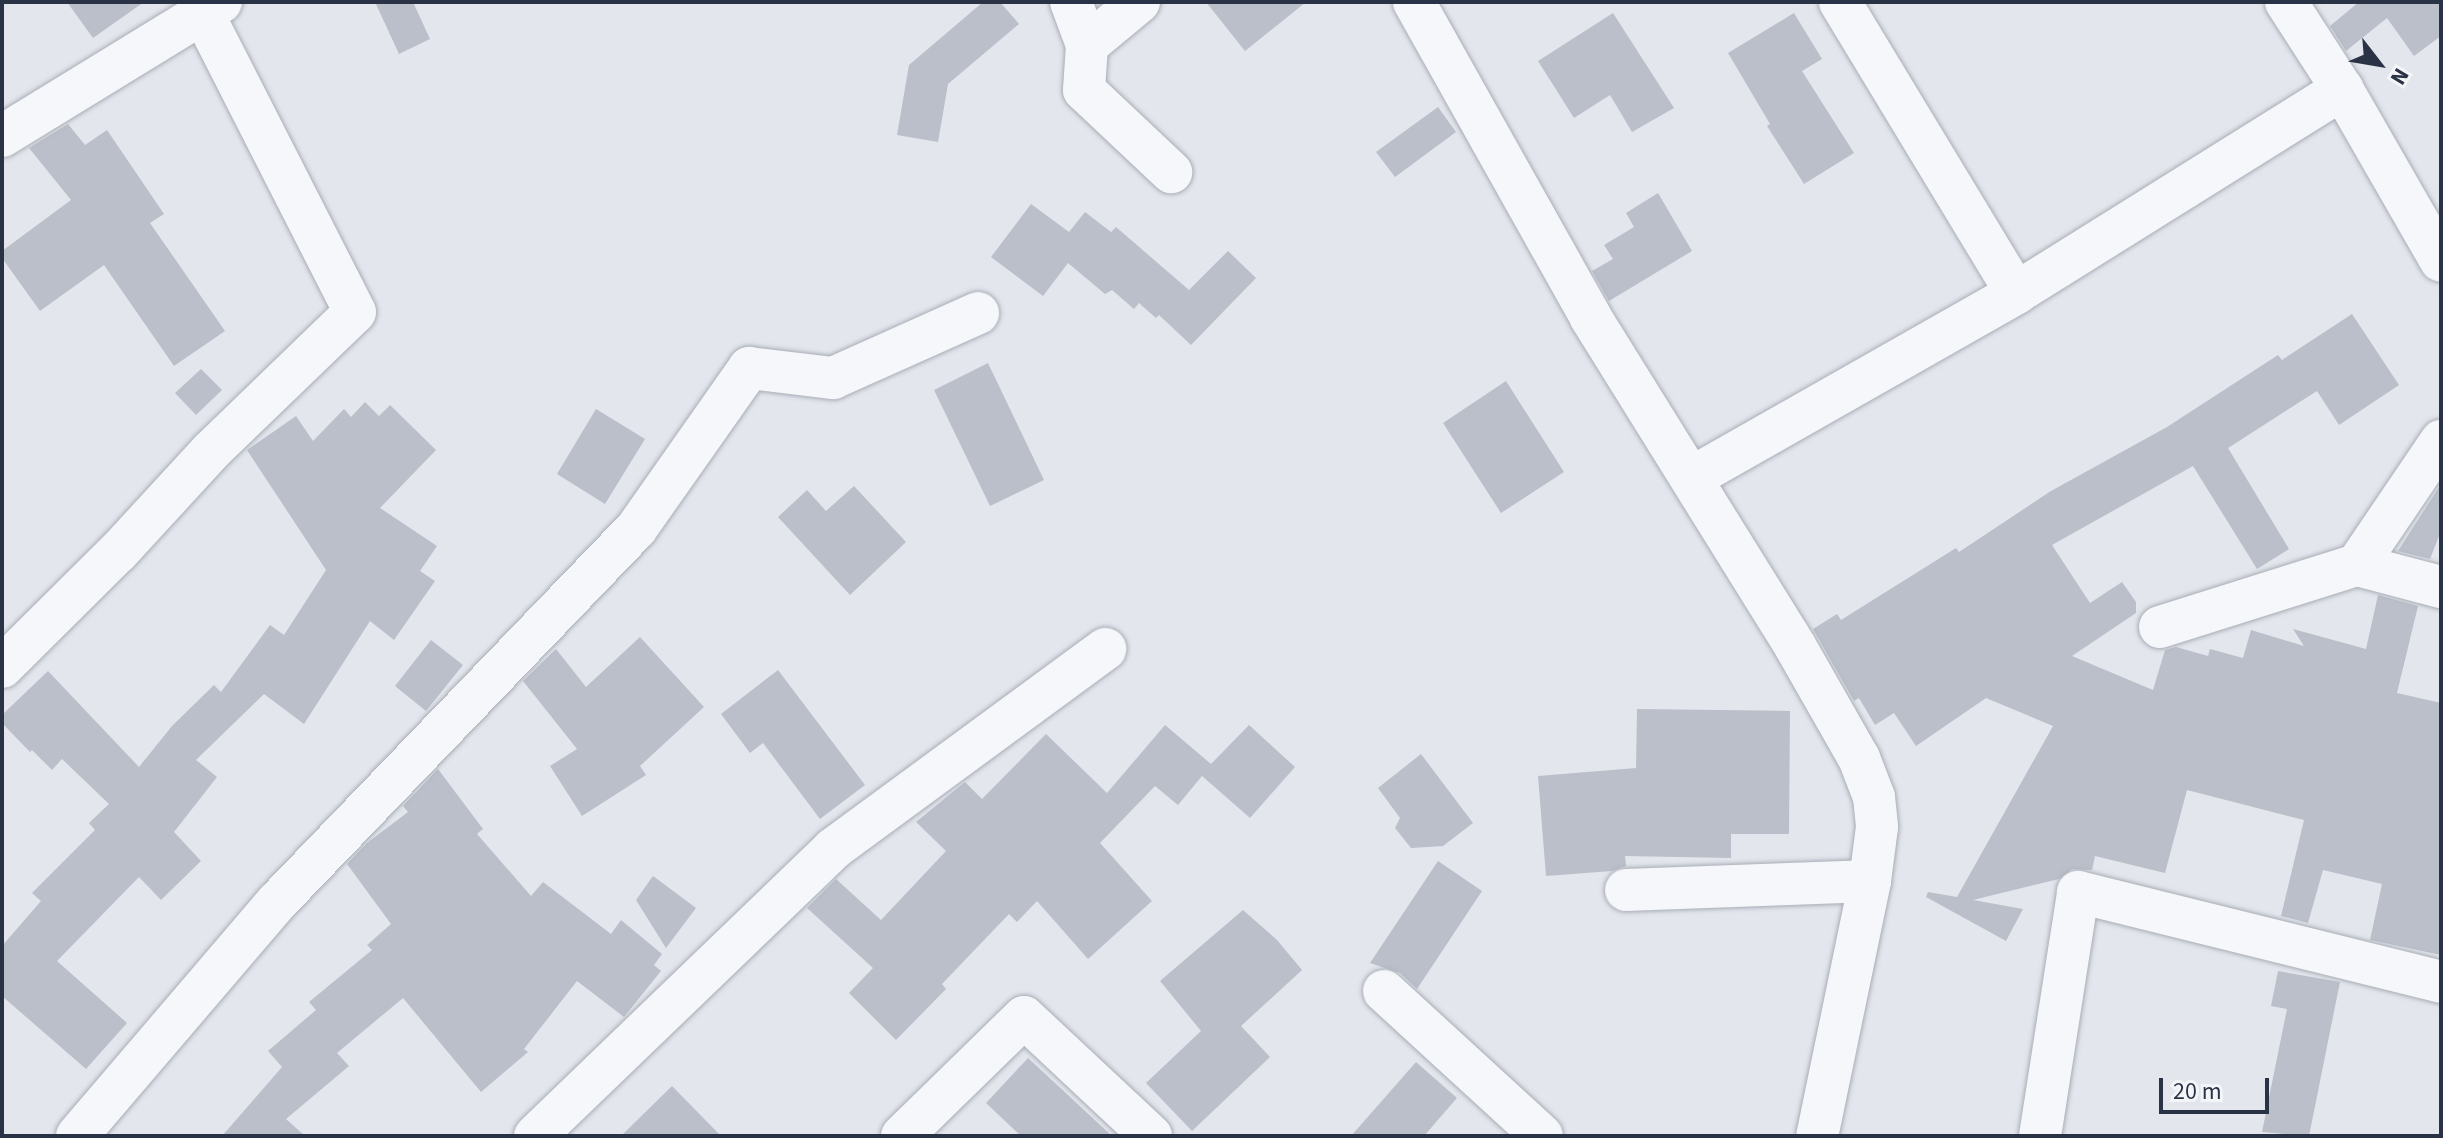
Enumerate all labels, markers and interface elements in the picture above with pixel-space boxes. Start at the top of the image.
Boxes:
north arrow [2339,24,2419,104]
text: N [2382,62,2417,91]
scale bar [2163,1062,2273,1112]
text: 20 m [2173,1074,2222,1109]

